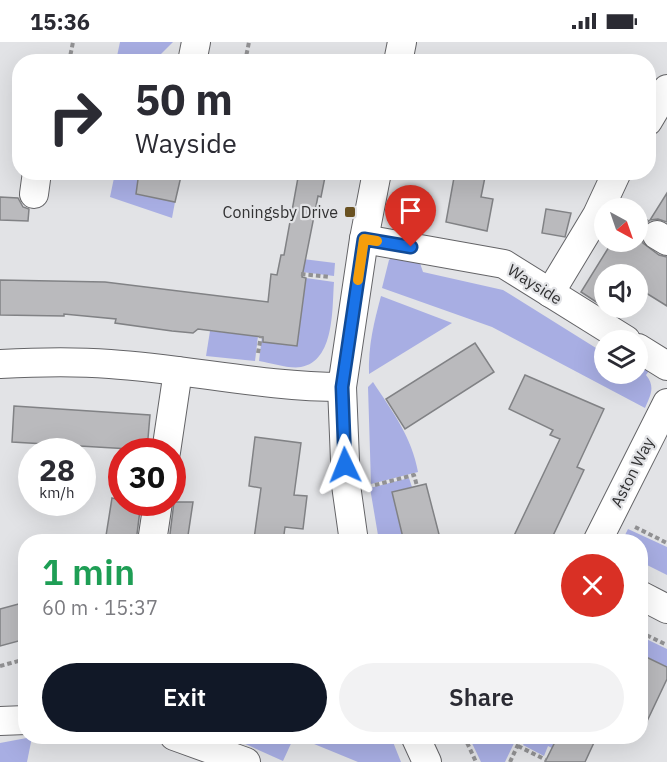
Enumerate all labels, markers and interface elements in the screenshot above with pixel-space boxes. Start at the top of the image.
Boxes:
text: 15:36 [30,7,90,36]
text: 50 m [135,72,233,127]
icon: right [36,78,114,156]
text: Wayside [135,125,237,160]
pin [385,185,436,247]
icon: arrive [394,194,427,227]
north arrow [594,198,648,252]
map controls [594,198,648,384]
place label: Coningsby Drive [223,202,338,222]
marker: Coningsby Drive [343,205,357,219]
street label: Wayside [504,260,566,309]
button: sound [594,264,648,318]
button: layers [594,330,648,384]
position arrow [313,433,377,497]
street label: Aston Way [606,434,658,510]
speed limit sign: 30 [108,438,186,516]
text: 28 [39,450,75,489]
text: km/h [39,483,75,502]
text: 1 min [42,548,135,595]
button: close [561,554,624,617]
text: 60 m · 15:37 [42,594,158,621]
button: Exit [42,663,327,732]
button: Share [339,663,624,732]

